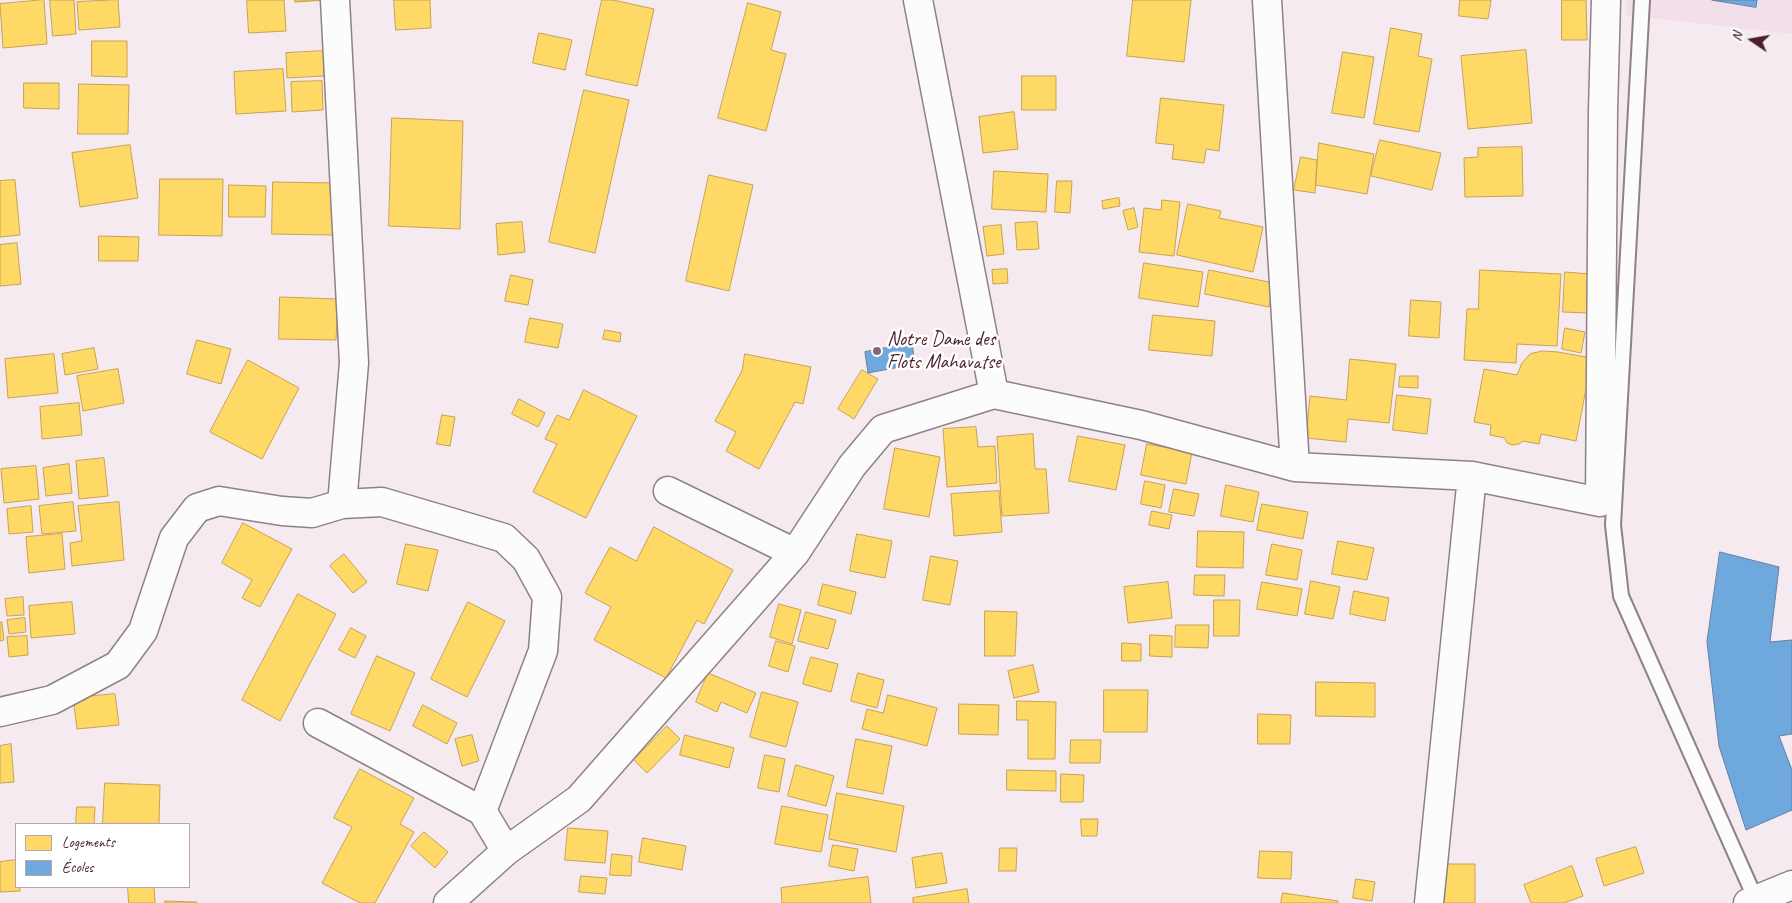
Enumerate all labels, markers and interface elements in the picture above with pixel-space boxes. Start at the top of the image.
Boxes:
north arrow [1727,15,1777,65]
text: N [1728,31,1746,43]
place label: Notre Dame des Flots Mahavatse [887,328,1000,375]
marker: Notre Dame des Flots Mahavatse [871,345,883,357]
legend [15,823,190,888]
text: Logements [62,833,115,852]
text: Écoles [62,858,93,877]

